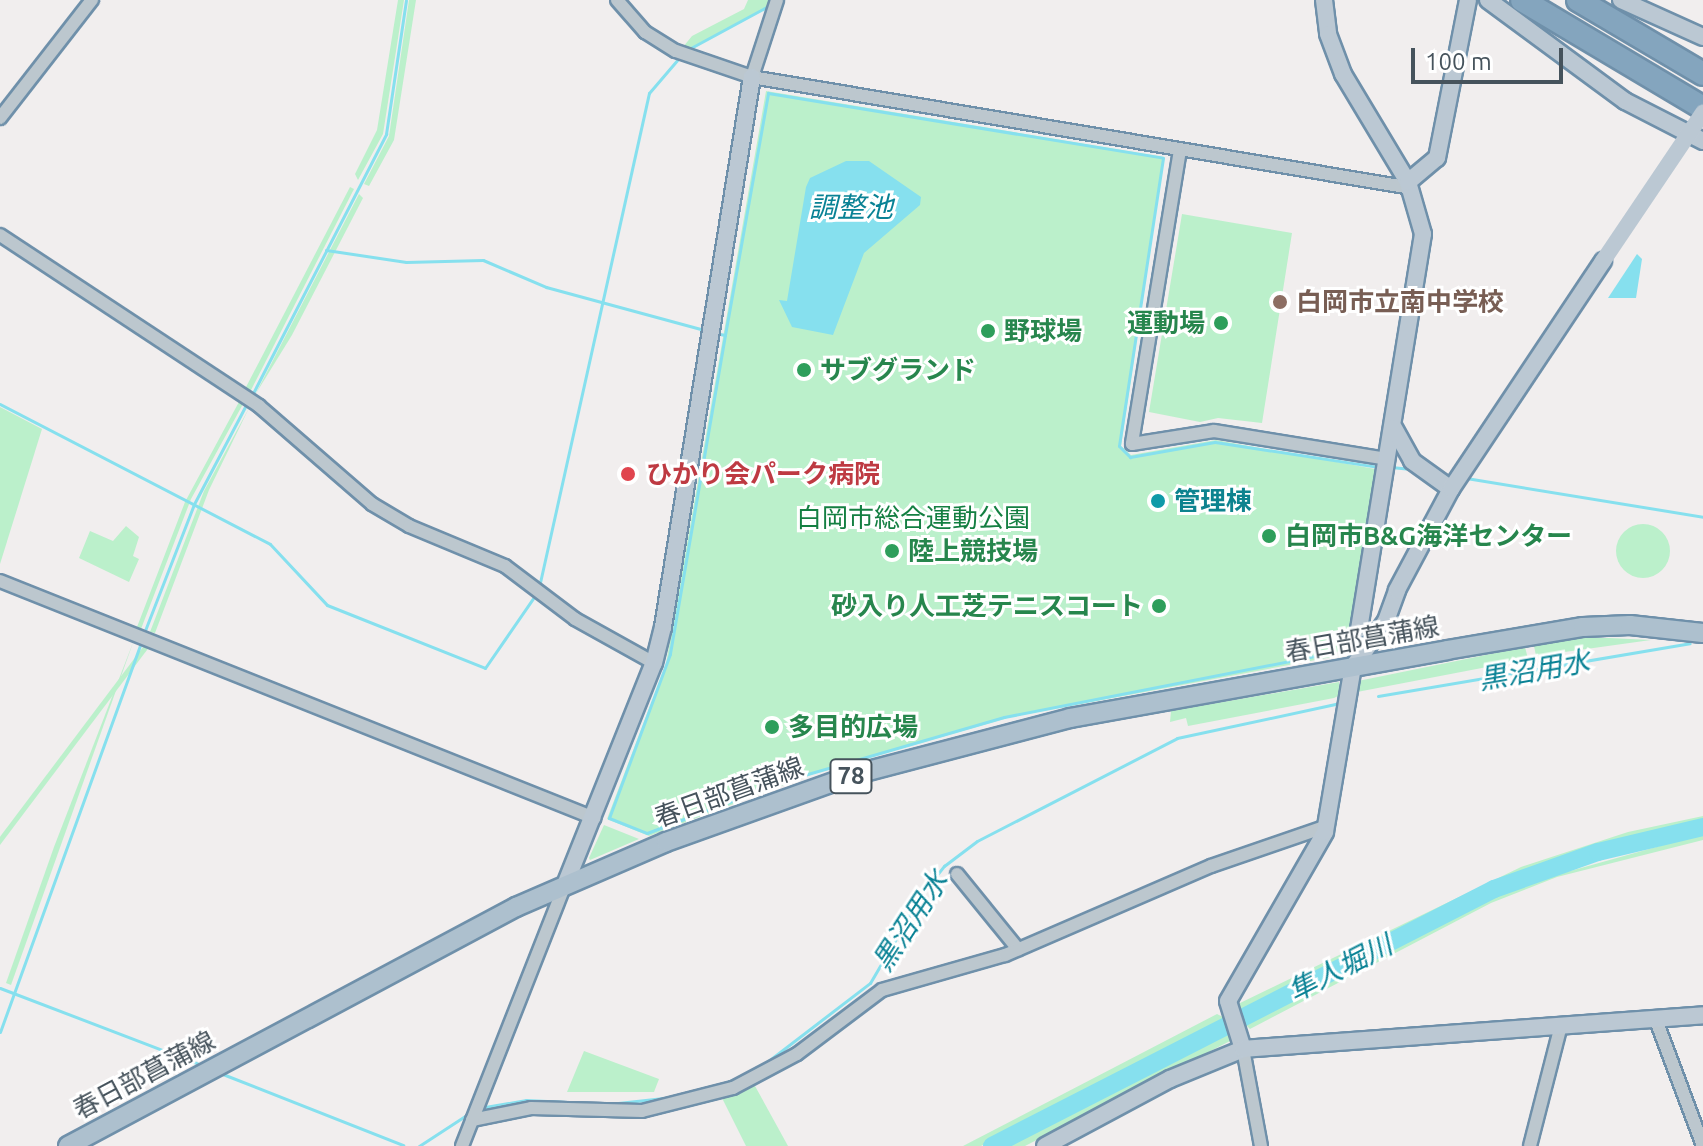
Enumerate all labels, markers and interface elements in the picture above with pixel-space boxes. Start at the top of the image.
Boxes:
scale bar [1415,32,1567,82]
text: 100 m [1425,48,1492,75]
water label: 調整池 [809,190,893,224]
place label: 白岡市立南中学校 [1296,286,1504,318]
marker: 白岡市立南中学校 [1271,293,1289,311]
place label: 運動場 [1127,307,1205,339]
marker: 運動場 [1212,314,1230,332]
place label: 野球場 [1004,315,1082,347]
marker: 野球場 [979,322,997,340]
place label: サブグランド [820,354,976,386]
marker: サブグランド [795,361,813,379]
place label: ひかり会パーク病院 [646,458,880,490]
marker: ひかり会パーク病院 [617,463,639,485]
place label: 管理棟 [1174,485,1252,517]
marker: 管理棟 [1149,492,1167,510]
park label: 白岡市総合運動公園 [796,502,1030,534]
place label: 白岡市B&G海洋センター [1285,520,1572,552]
marker: 白岡市B&G海洋センター [1260,527,1278,545]
place label: 陸上競技場 [908,535,1038,567]
marker: 陸上競技場 [883,542,901,560]
place label: 砂入り人工芝テニスコート [831,590,1143,622]
marker: 砂入り人工芝テニスコート [1150,597,1168,615]
street label: 春日部菖蒲線 [1282,610,1442,668]
water label: 黒沼用水 [1476,644,1592,696]
place label: 多目的広場 [788,711,918,743]
marker: 多目的広場 [763,718,781,736]
street label: 春日部菖蒲線 [650,751,808,833]
road number: 78 [829,756,873,796]
water label: 黒沼用水 [865,865,955,977]
water label: 隼人堀川 [1282,928,1398,1008]
street label: 春日部菖蒲線 [68,1025,220,1125]

